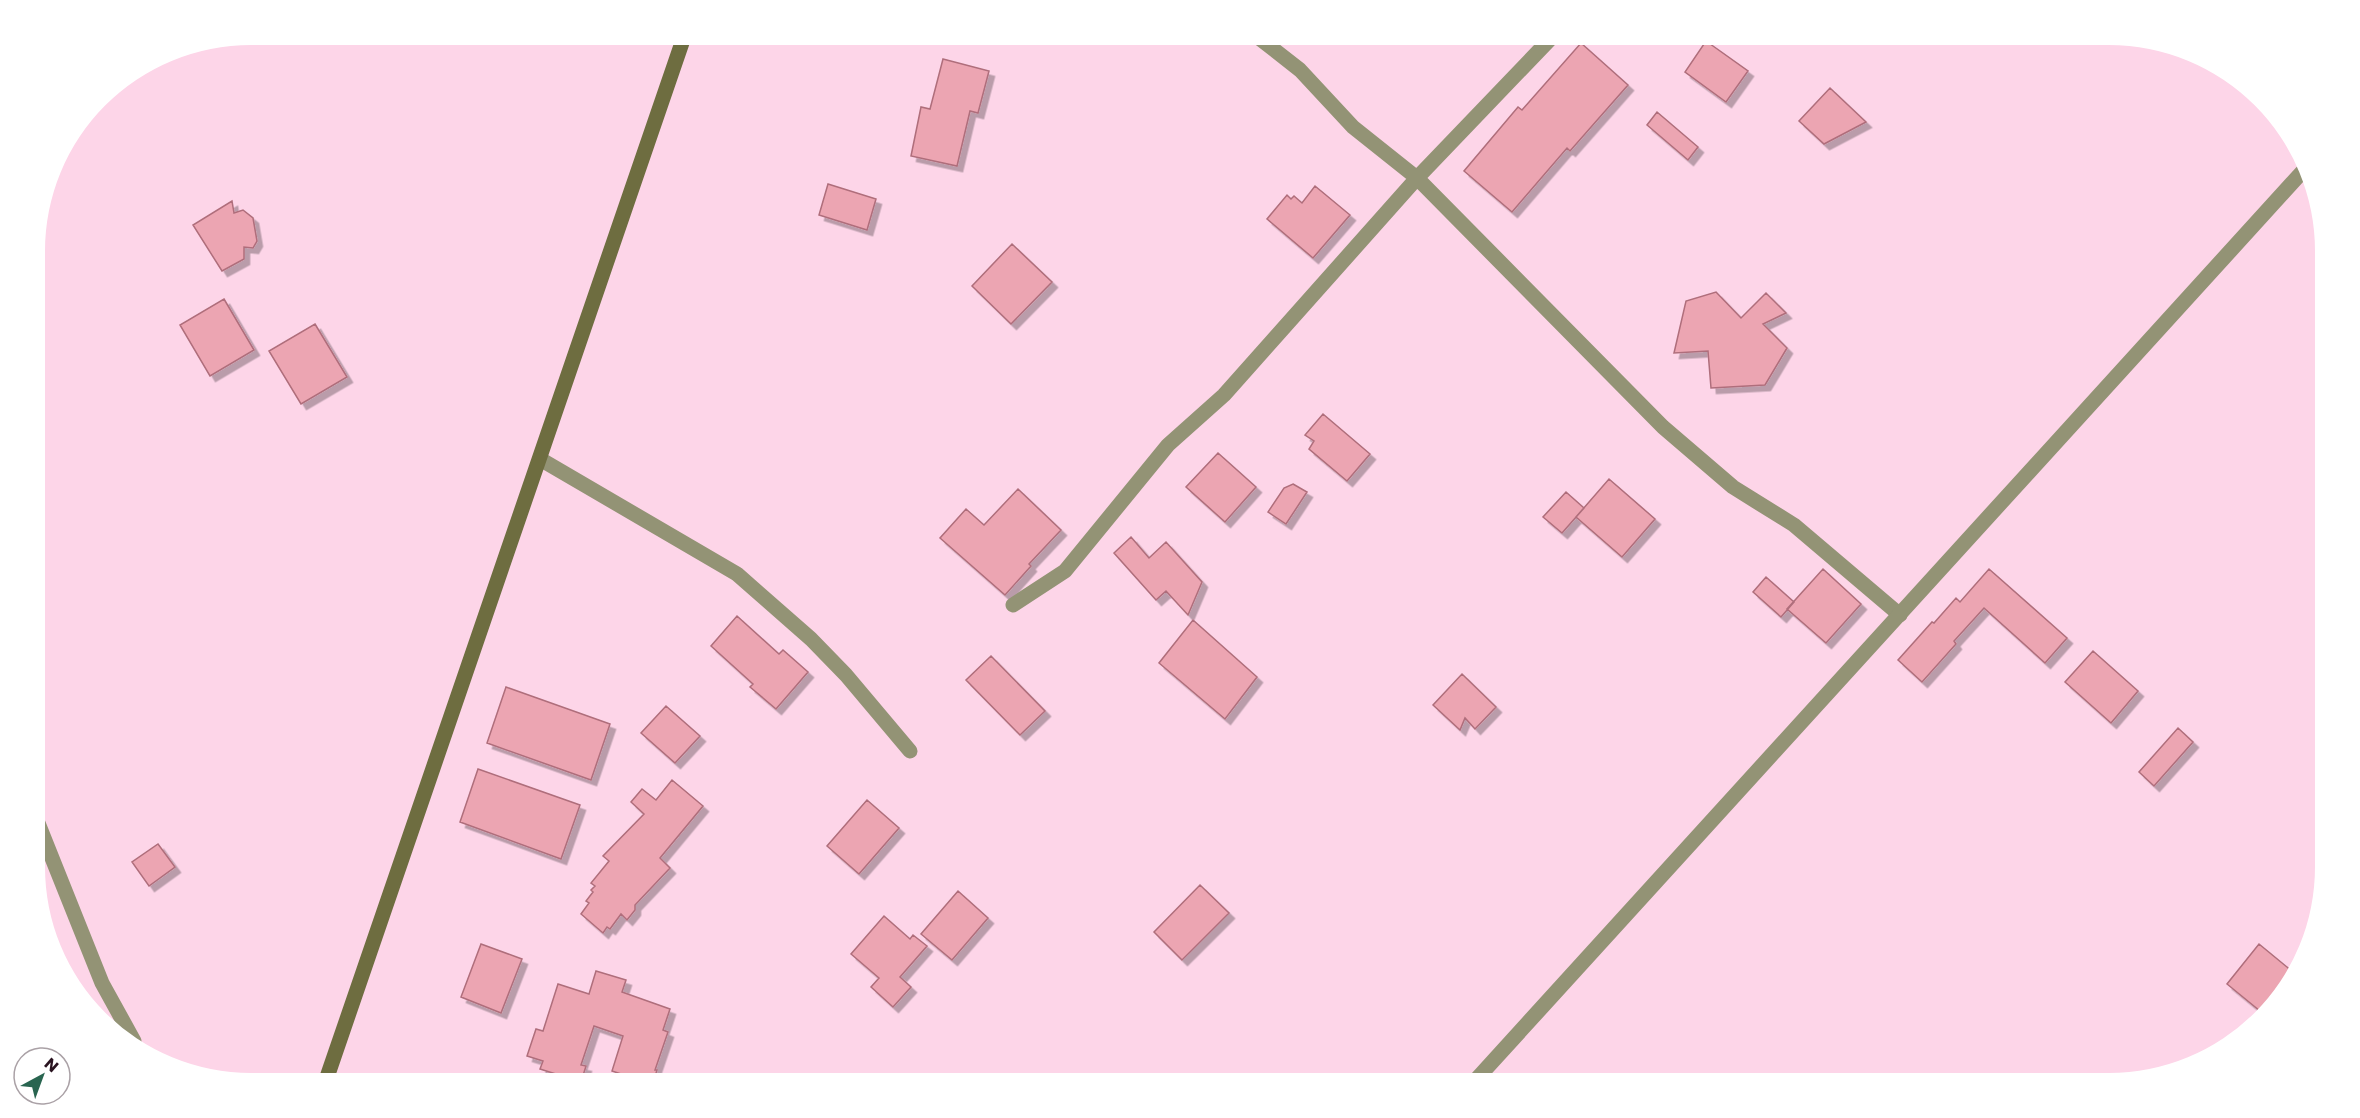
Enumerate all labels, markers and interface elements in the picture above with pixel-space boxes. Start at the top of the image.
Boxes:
north arrow [12,1046,72,1106]
text: N [39,1052,64,1078]

